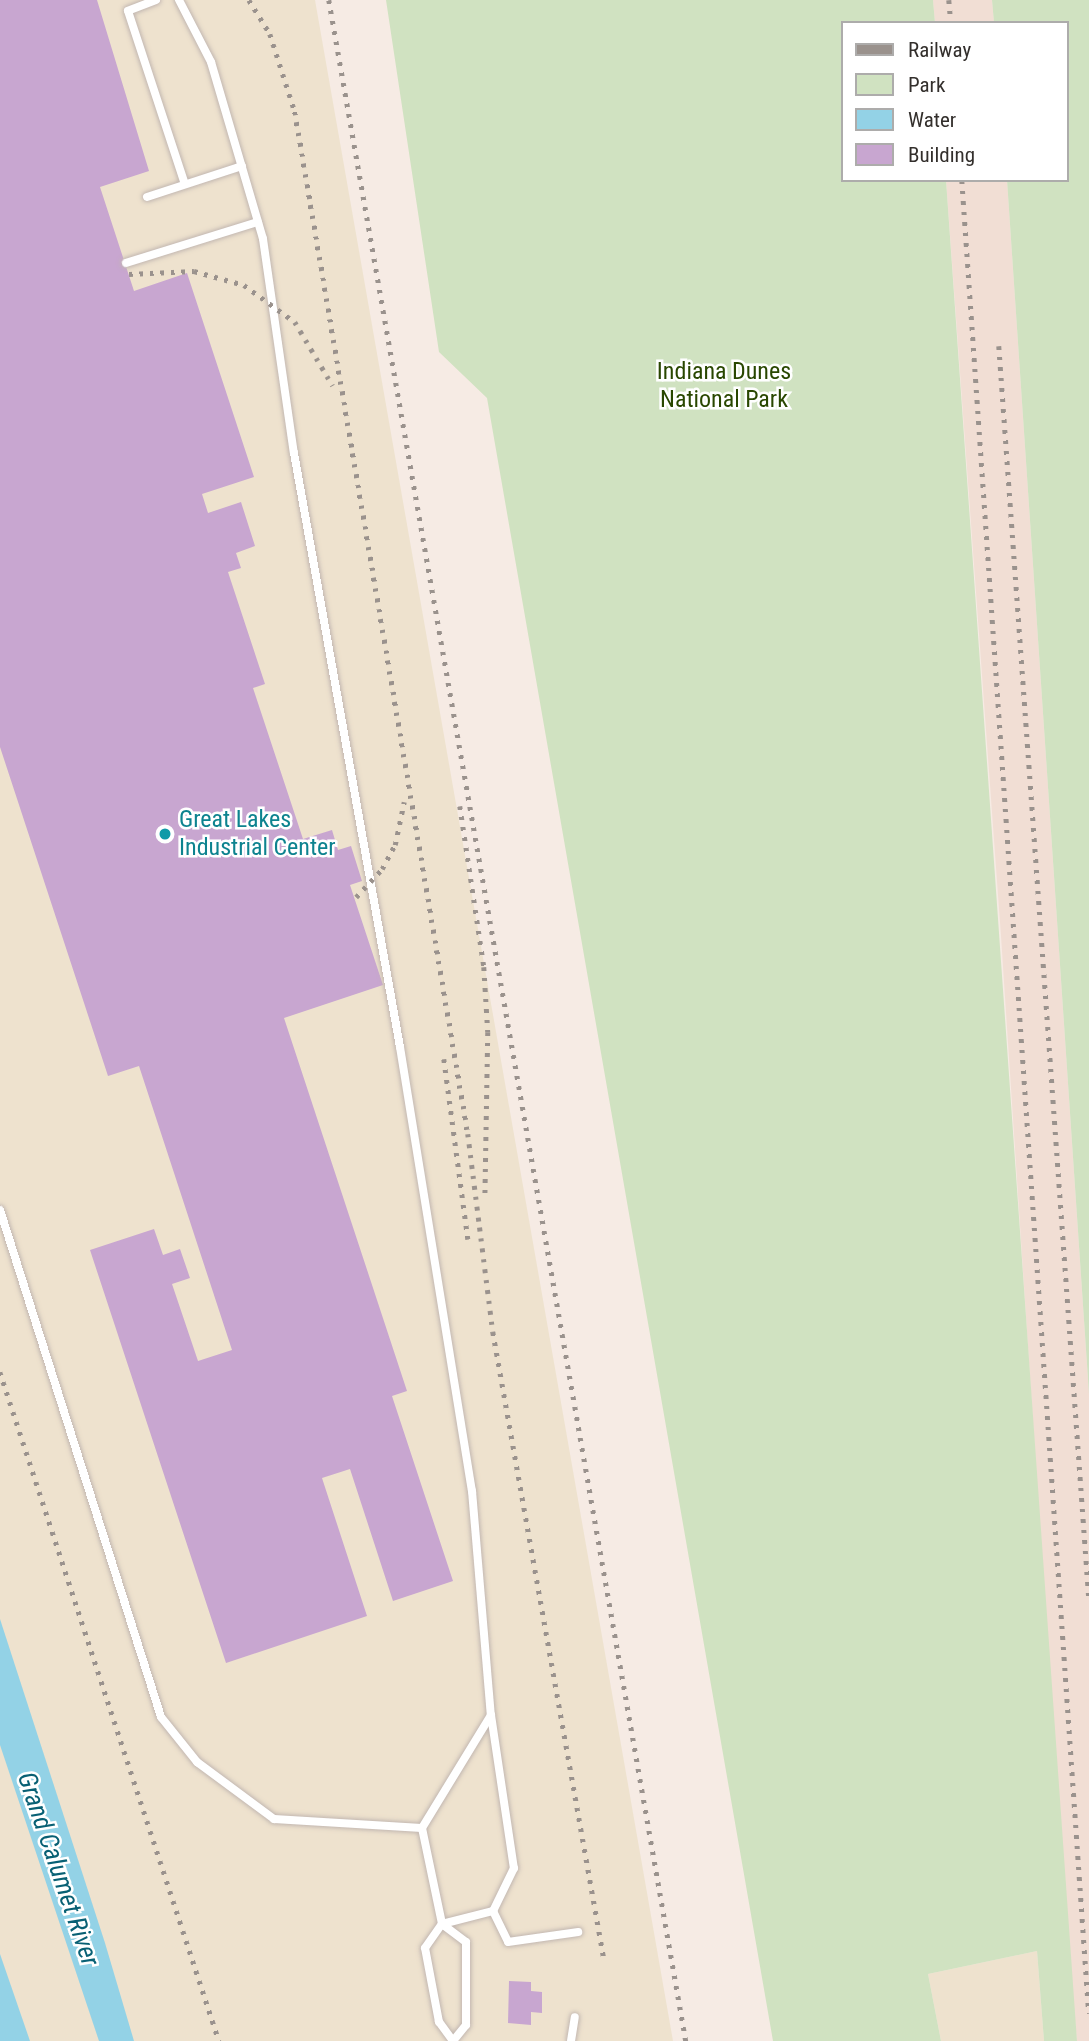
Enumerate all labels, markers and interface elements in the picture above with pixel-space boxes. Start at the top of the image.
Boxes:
legend [841,21,1068,182]
text: Railway [908,38,971,62]
text: Park [908,73,945,97]
text: Water [908,108,956,132]
text: Building [908,143,975,167]
park label: Indiana Dunes National Park [657,358,791,414]
place label: Great Lakes Industrial Center [179,806,336,862]
marker: Great Lakes Industrial Center [157,826,173,842]
water label: Grand Calumet River [10,1768,106,1970]

